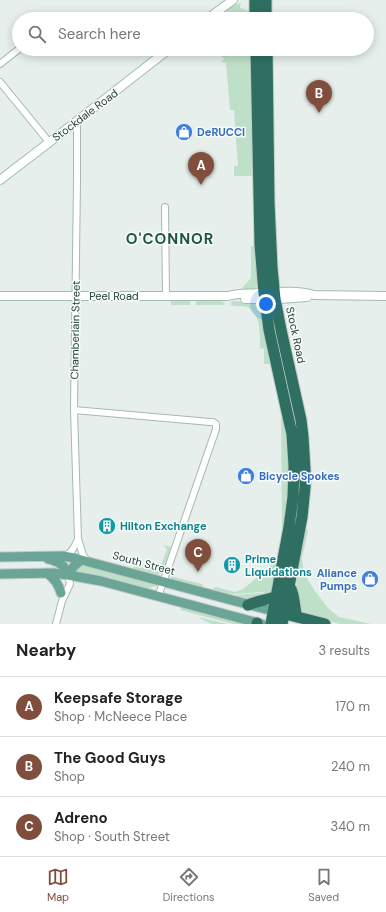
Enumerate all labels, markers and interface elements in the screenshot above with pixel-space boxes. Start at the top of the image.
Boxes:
search box [12,12,374,56]
icon: search [26,23,48,45]
text: Search here [58,24,141,44]
pin: B [306,80,332,113]
street label: Stockdale Road [49,86,121,144]
shop icon: DeRUCCI [174,122,194,142]
place label: DeRUCCI [197,125,245,139]
pin: A [188,152,214,185]
district label: O'CONNOR [126,229,214,249]
street label: Chamberlain Street [67,281,83,379]
street label: Peel Road [89,289,139,303]
your location [256,294,276,314]
street label: Stock Road [283,305,309,365]
shop icon: Bicycle Spokes [236,466,256,486]
place label: Bicycle Spokes [259,469,340,483]
building icon: Hilton Exchange [97,516,117,536]
place label: Hilton Exchange [120,519,207,533]
pin: C [185,539,211,572]
street label: South Street [111,548,177,578]
place label: Prime Liquidations [245,552,312,579]
building icon: Prime Liquidations [222,555,242,575]
place label: Aliance Pumps [317,566,357,593]
shop icon: Aliance Pumps [360,569,380,589]
text: Nearby [16,639,76,661]
text: 3 results [318,642,370,659]
text: Keepsafe Storage [54,688,183,708]
text: A [24,698,34,715]
text: 170 m [335,698,370,715]
text: Shop · McNeece Place [54,708,187,725]
text: The Good Guys [54,748,166,768]
text: B [25,758,33,775]
text: 240 m [331,758,370,775]
text: Shop [54,768,85,785]
text: Adreno [54,808,108,828]
text: C [24,818,34,835]
text: 340 m [330,818,370,835]
text: Shop · South Street [54,828,170,845]
tab: Map [47,866,69,904]
tab: Directions [163,866,215,904]
tab: Saved [308,866,339,904]

